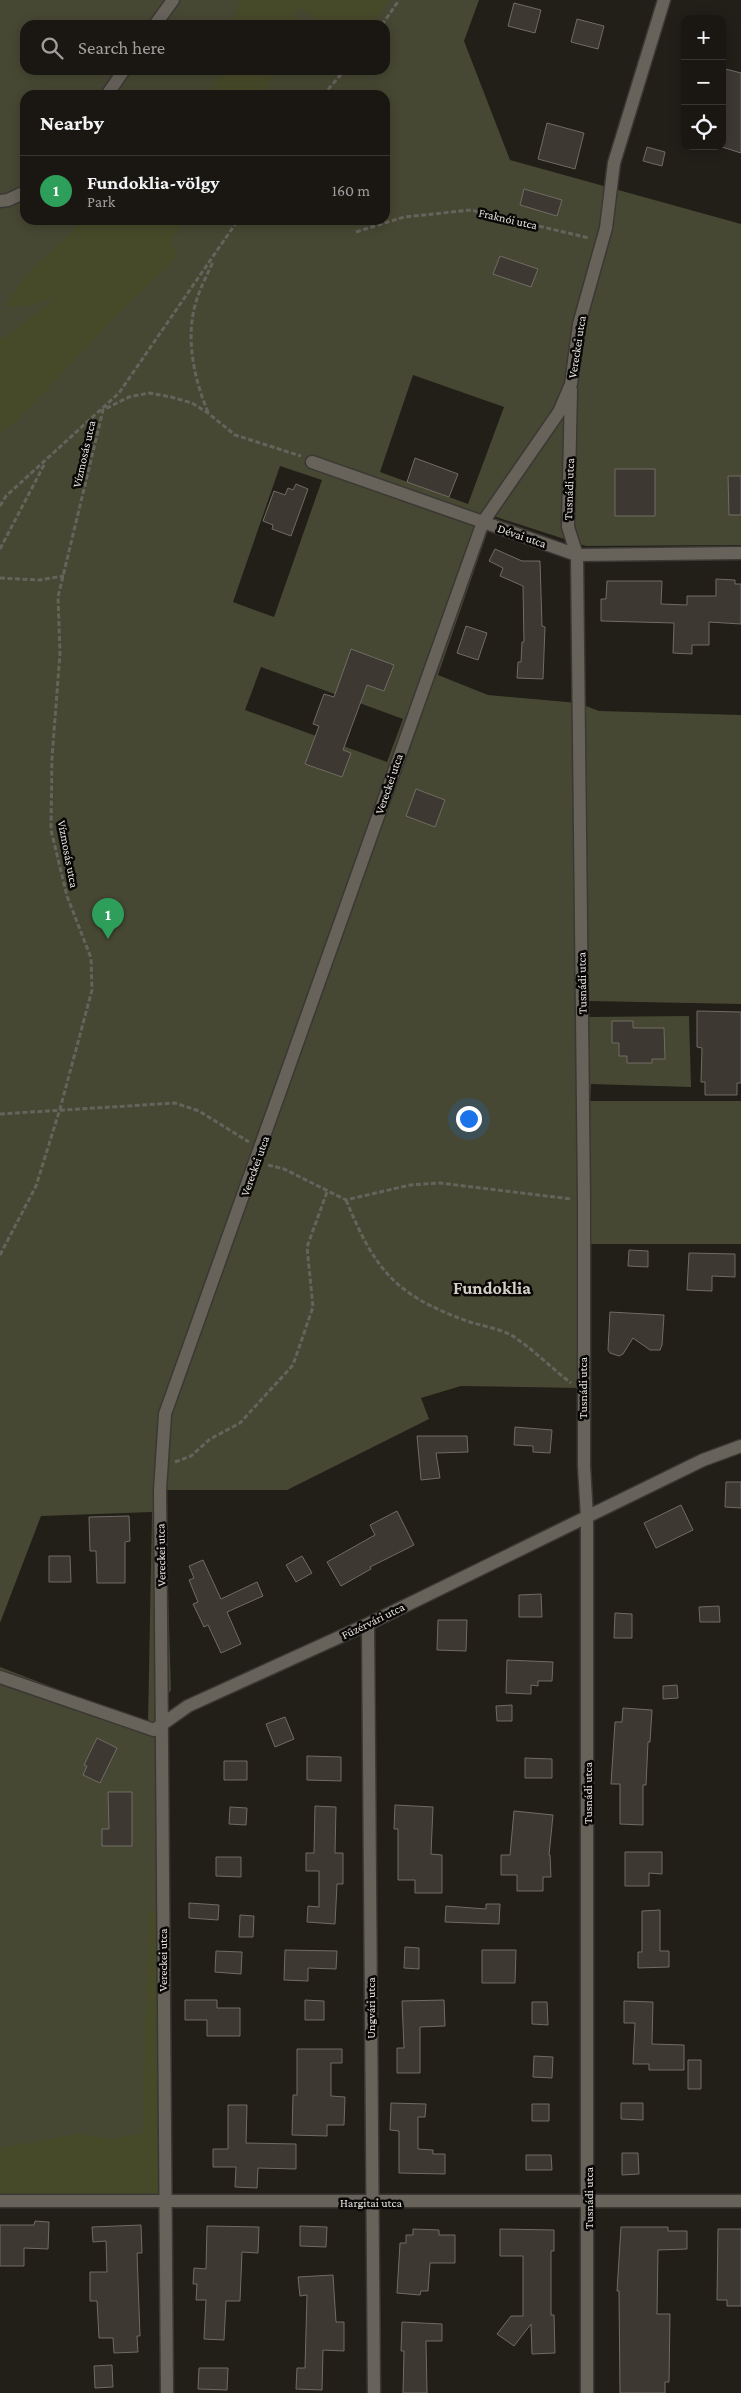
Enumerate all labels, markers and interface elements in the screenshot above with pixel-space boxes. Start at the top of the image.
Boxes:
map controls [681,15,726,150]
button: + [681,15,726,60]
search box [20,20,390,75]
icon: search [38,34,66,62]
text: Search here [78,37,165,58]
button: − [681,60,726,105]
button: locate [681,105,726,150]
text: Nearby [40,111,104,135]
text: Fundoklia-völgy [87,172,220,193]
text: 1 [53,182,59,199]
text: 160 m [332,182,370,199]
text: Park [87,193,115,210]
street label: Fraknói utca [477,205,539,233]
street label: Vereckei utca [565,314,589,379]
street label: Vízmosás utca [69,419,99,489]
street label: Tusnádi utca [561,457,577,520]
street label: Dévai utca [496,521,549,551]
street label: Vereckei utca [372,752,406,816]
street label: Vízmosás utca [55,819,81,889]
pin: 1 [92,898,124,939]
street label: Tusnádi utca [574,951,590,1014]
your location [456,1106,482,1132]
street label: Vereckei utca [238,1134,272,1198]
district label: Fundoklia [453,1278,531,1298]
street label: Tusnádi utca [576,1357,590,1419]
street label: Vereckei utca [153,1523,169,1587]
street label: Füzérvári utca [339,1600,407,1642]
street label: Tusnádi utca [581,1762,595,1824]
street label: Vereckei utca [156,1928,170,1991]
street label: Ungvári utca [364,1977,378,2039]
street label: Tusnádi utca [582,2167,596,2229]
street label: Hargitai utca [340,2196,402,2210]

